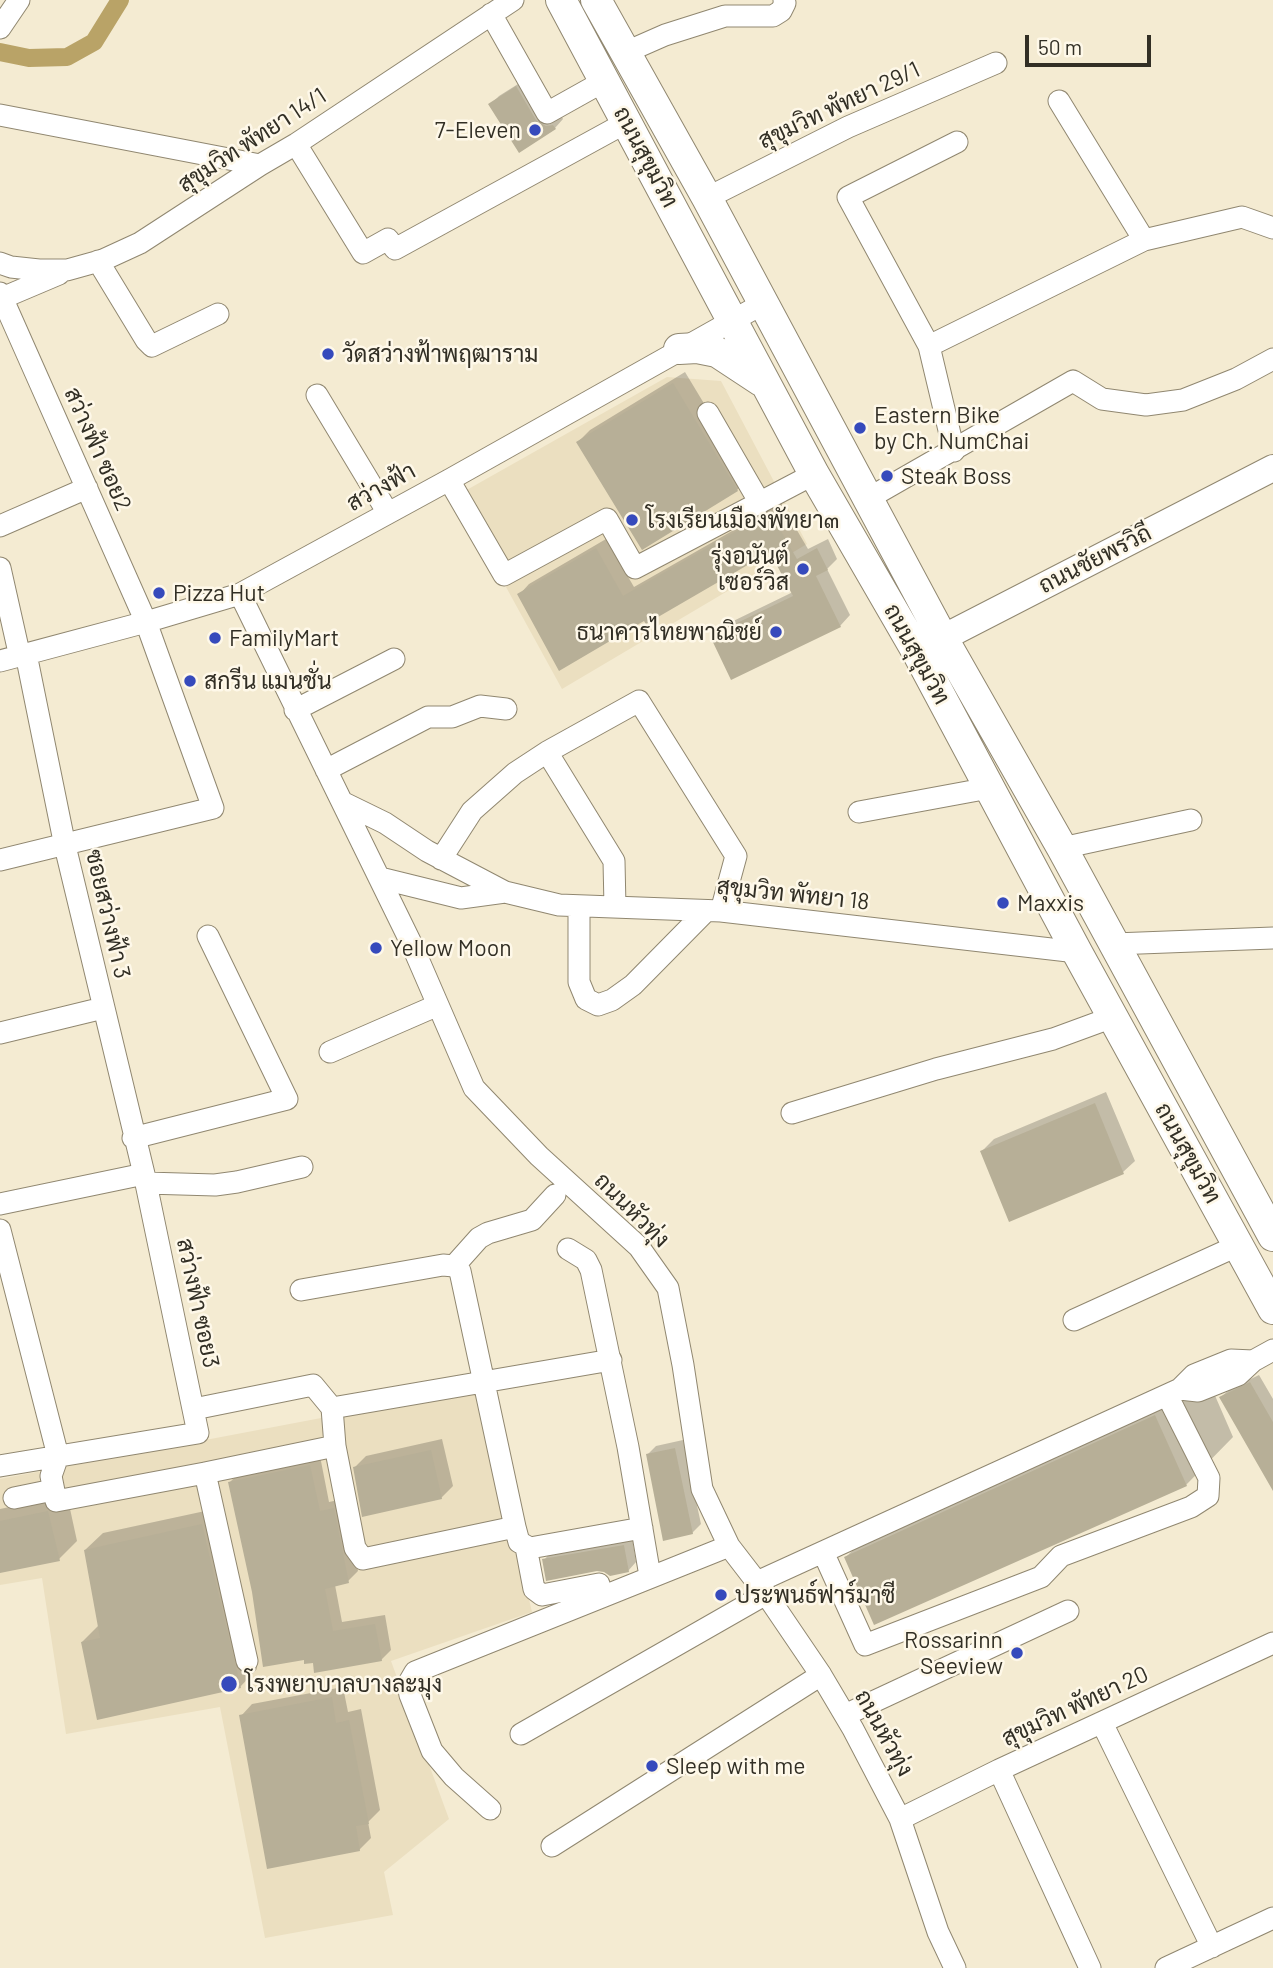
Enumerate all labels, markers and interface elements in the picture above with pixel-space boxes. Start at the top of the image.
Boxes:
scale bar [1028,21,1154,65]
text: 50 m [1038,34,1082,59]
street label: สุขุมวิท พัทยา 29/1 [754,56,924,154]
street label: สุขุมวิท พัทยา 14/1 [173,82,331,198]
street label: ถนนสุขุมวิท [608,102,684,212]
place label: 7-Eleven [435,116,521,144]
marker: 7-Eleven [527,122,543,138]
place label: วัดสว่างฟ้าพฤฒาราม [342,340,538,368]
marker: วัดสว่างฟ้าพฤฒาราม [320,346,336,362]
street label: สว่างฟ้า ซอย2 [59,383,137,515]
place label: Eastern Bike by Ch. NumChai [874,401,1029,455]
marker: Eastern Bike by Ch. NumChai [852,420,868,436]
street label: สว่างฟ้า [342,457,420,517]
place label: Steak Boss [901,462,1011,490]
marker: Steak Boss [879,468,895,484]
place label: โรงเรียนเมืองพัทยา๓ [646,506,839,534]
marker: โรงเรียนเมืองพัทยา๓ [624,512,640,528]
street label: ถนนชัยพรวิถี [1034,519,1156,599]
place label: รุ่งอนันต์ เซอร์วิส [711,542,789,596]
marker: รุ่งอนันต์ เซอร์วิส [795,561,811,577]
place label: Pizza Hut [173,579,265,607]
marker: Pizza Hut [151,585,167,601]
street label: ถนนสุขุมวิท [878,599,956,709]
place label: ธนาคารไทยพาณิชย์ [576,618,762,646]
place label: FamilyMart [229,624,339,652]
marker: ธนาคารไทยพาณิชย์ [768,624,784,640]
marker: FamilyMart [207,630,223,646]
place label: สกรีน แมนชั่น [204,667,332,695]
marker: สกรีน แมนชั่น [182,673,198,689]
street label: ซอยสว่างฟ้า 3 [80,847,136,981]
street label: สุขุมวิท พัทยา 18 [715,872,871,916]
place label: Maxxis [1017,889,1084,917]
marker: Maxxis [995,895,1011,911]
place label: Yellow Moon [390,934,512,962]
marker: Yellow Moon [368,940,384,956]
street label: ถนนสุขุมวิท [1149,1098,1227,1208]
street label: ถนนหัวทุ่ง [589,1167,675,1253]
street label: สว่างฟ้า ซอย3 [171,1236,225,1370]
place label: ประพนธ์ฟาร์มาซี [735,1581,895,1609]
marker: ประพนธ์ฟาร์มาซี [713,1587,729,1603]
place label: Rossarinn Seeview [904,1626,1003,1680]
marker: Rossarinn Seeview [1009,1645,1025,1661]
street label: สุขุมวิท พัทยา 20 [997,1660,1153,1752]
place label: โรงพยาบาลบางละมุง [245,1670,442,1698]
marker: โรงพยาบาลบางละมุง [219,1674,239,1694]
street label: ถนนหัวทุ่ง [849,1685,919,1781]
place label: Sleep with me [666,1752,805,1780]
marker: Sleep with me [644,1758,660,1774]

